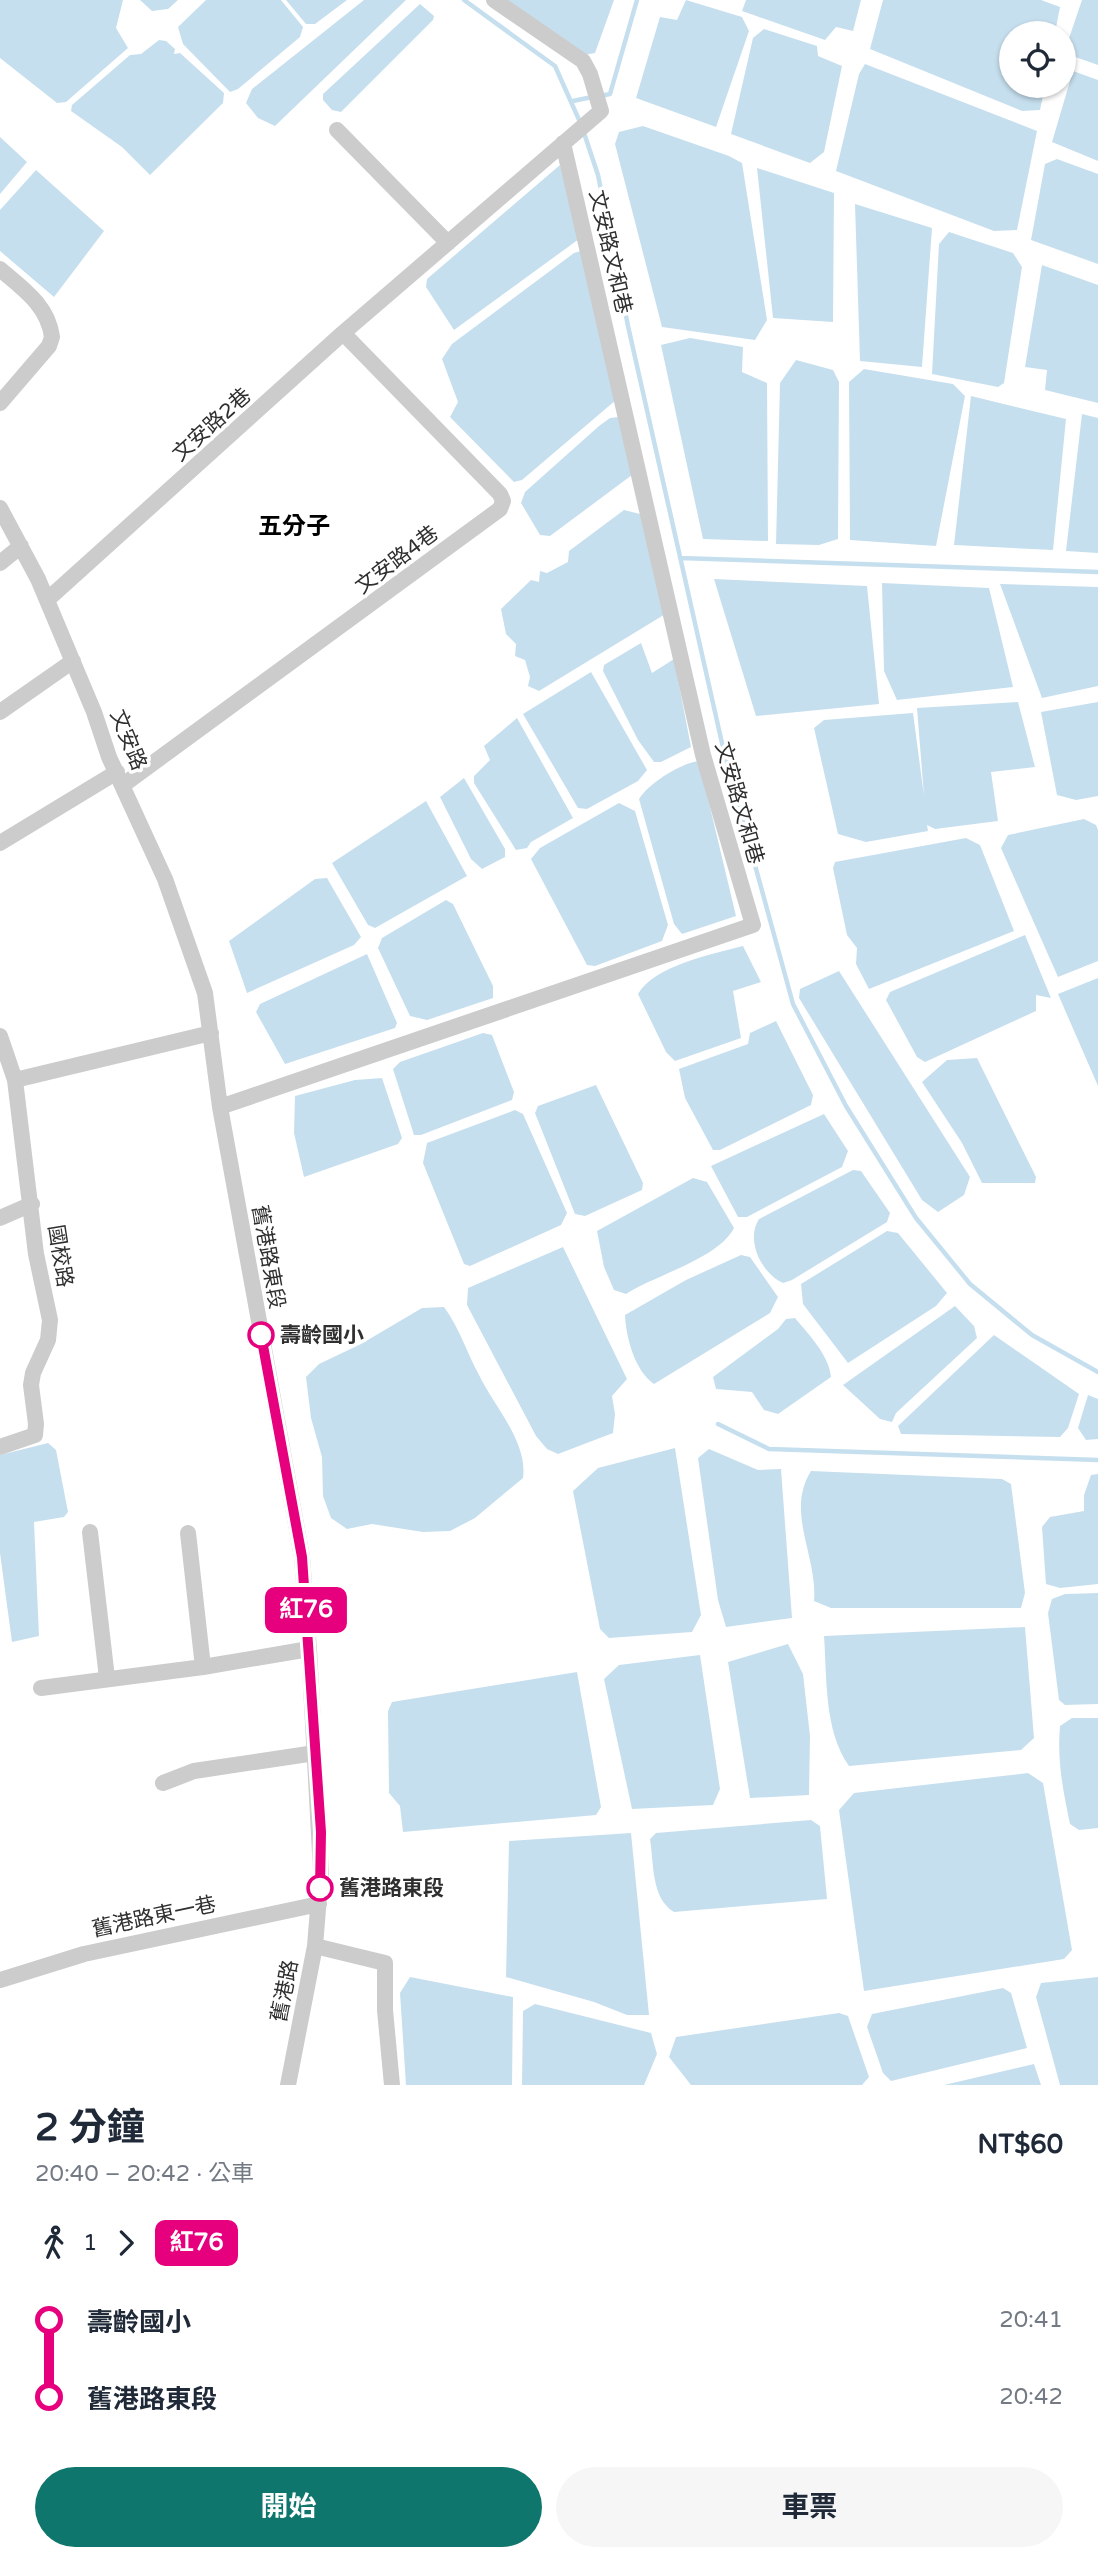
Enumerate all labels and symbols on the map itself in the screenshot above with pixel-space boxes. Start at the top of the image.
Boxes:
street label: 文安路文和巷 [584,188,636,316]
street label: 文安路2巷 [168,383,256,467]
district label: 五分子 [258,512,330,541]
street label: 文安路4巷 [351,521,443,599]
street label: 文安路 [105,706,151,774]
street label: 文安路文和巷 [710,739,768,867]
street label: 舊港路東段 [247,1203,289,1311]
street label: 國校路 [43,1223,77,1289]
marker: 壽齡國小 [248,1322,274,1348]
place label: 壽齡國小 [280,1323,364,1348]
line badge: 紅76 [266,1587,346,1633]
marker: 舊港路東段 [307,1875,333,1901]
place label: 舊港路東段 [339,1876,444,1901]
street label: 舊港路東一巷 [90,1892,218,1942]
street label: 舊港路 [267,1958,303,2024]

